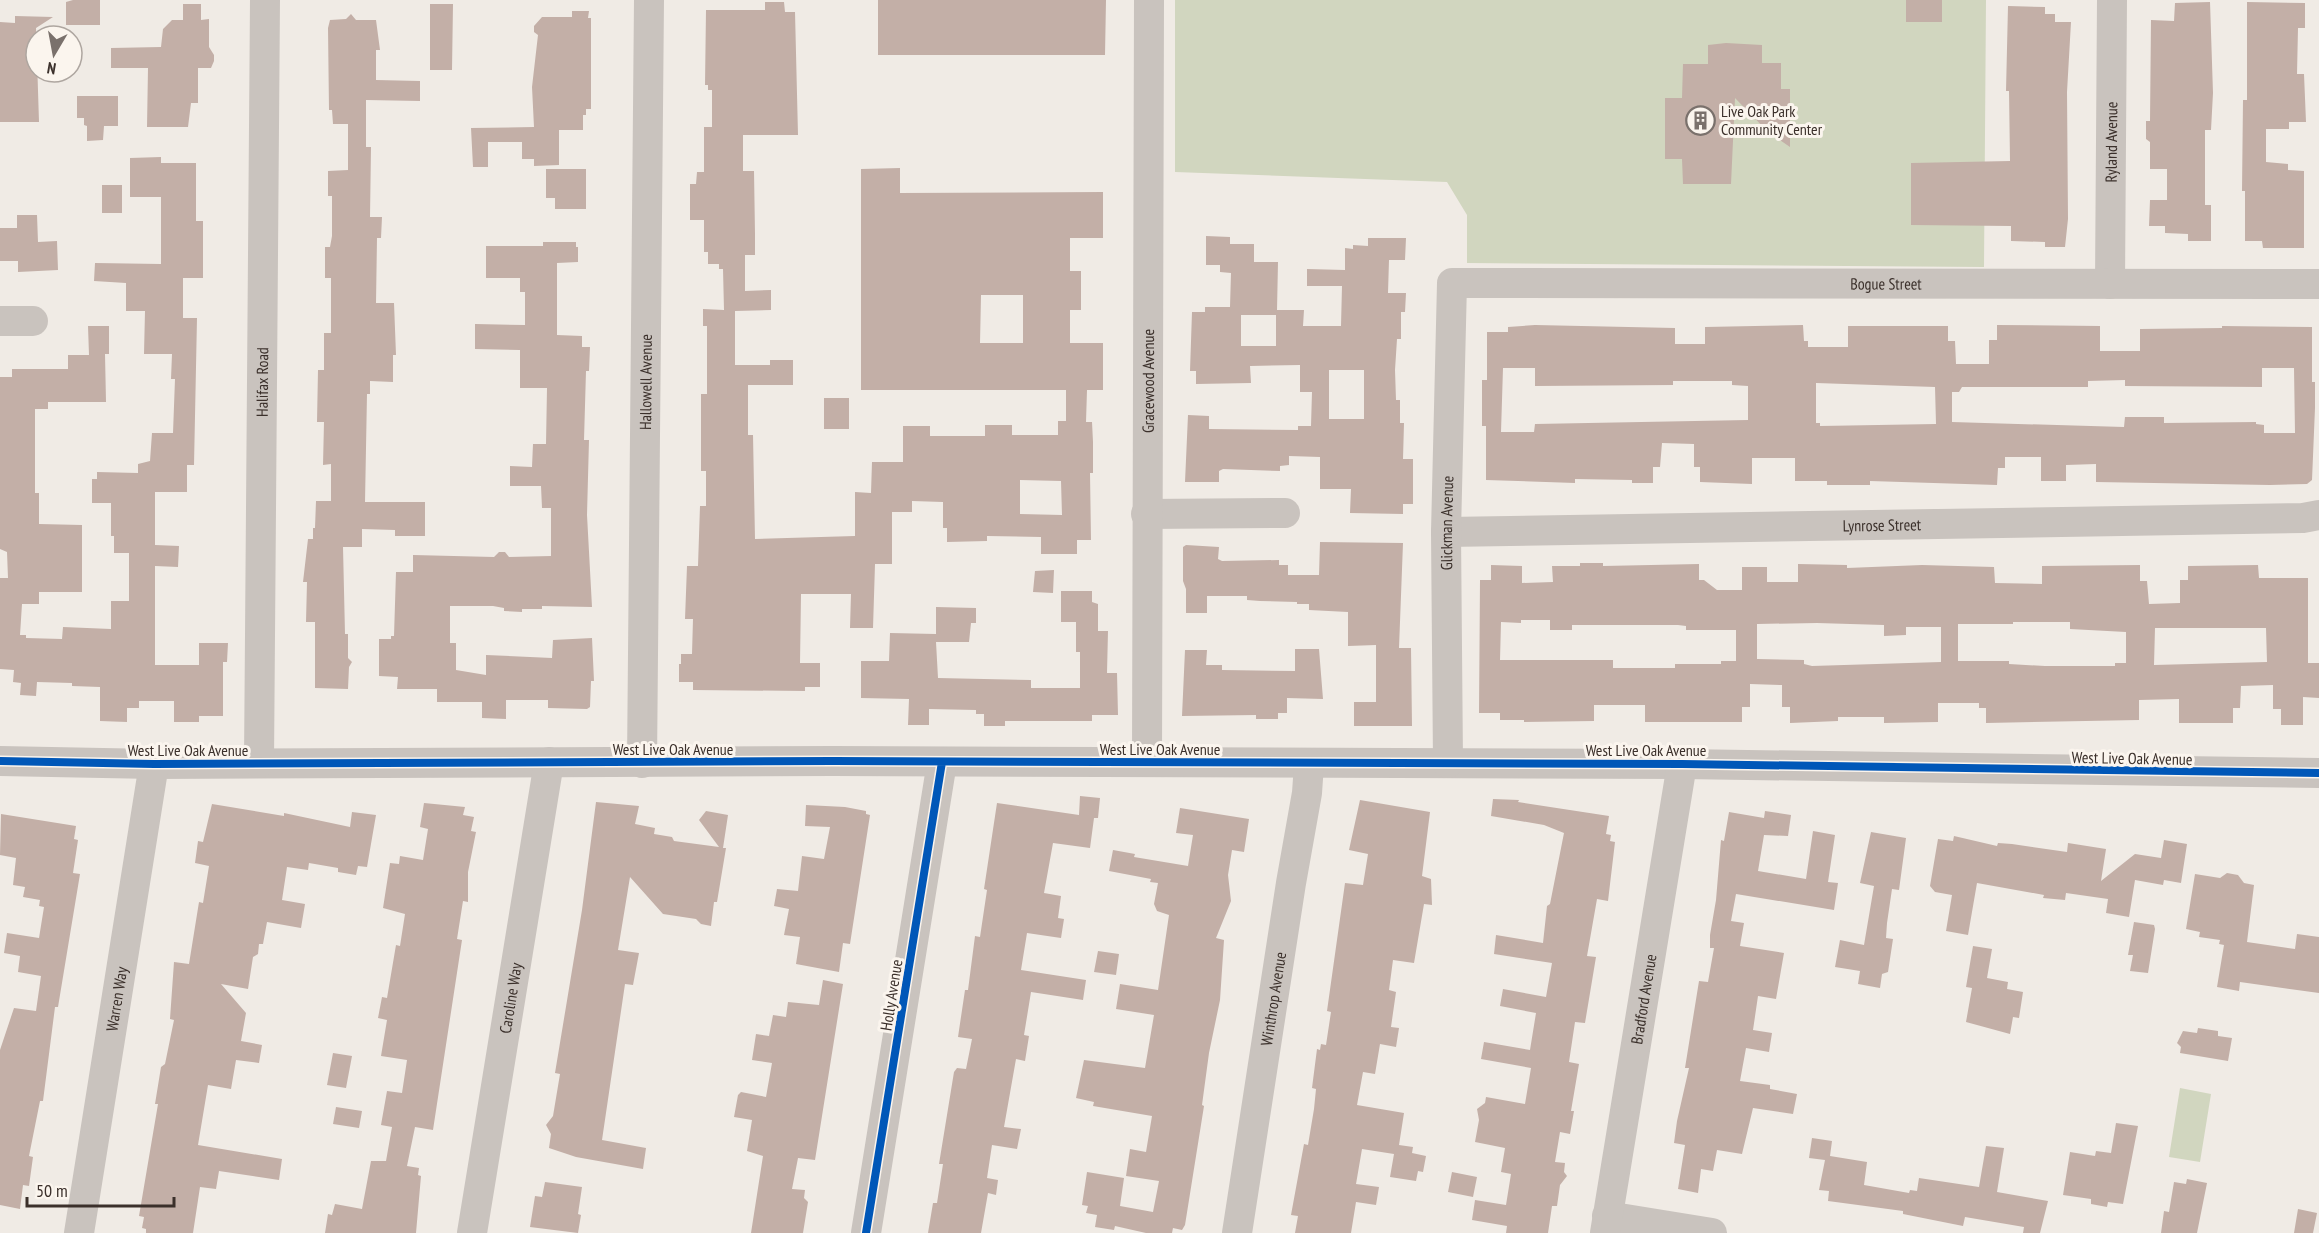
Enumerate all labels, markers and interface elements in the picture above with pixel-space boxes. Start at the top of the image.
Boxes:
north arrow [24,24,84,84]
text: N [45,58,57,79]
place label: Live Oak Park Community Center [1721,101,1823,139]
street label: Ryland Avenue [2101,101,2121,183]
building icon: Live Oak Park Community Center [1684,104,1716,136]
street label: Bogue Street [1850,273,1922,294]
street label: Gracewood Avenue [1138,329,1158,433]
street label: Hallowell Avenue [635,334,656,430]
street label: Halifax Road [252,347,272,417]
street label: Glickman Avenue [1436,476,1457,570]
street label: Lynrose Street [1843,514,1922,536]
street label: West Live Oak Avenue [613,739,733,759]
street label: West Live Oak Avenue [1100,739,1220,759]
street label: West Live Oak Avenue [128,740,248,760]
street label: West Live Oak Avenue [1586,740,1706,760]
street label: West Live Oak Avenue [2071,747,2193,769]
street label: Winthrop Avenue [1256,951,1290,1047]
street label: Bradford Avenue [1626,953,1661,1046]
street label: Holly Avenue [875,958,907,1032]
street label: Caroline Way [495,961,526,1035]
street label: Warren Way [101,965,131,1033]
scale bar [27,1170,174,1208]
text: 50 m [36,1179,68,1202]

